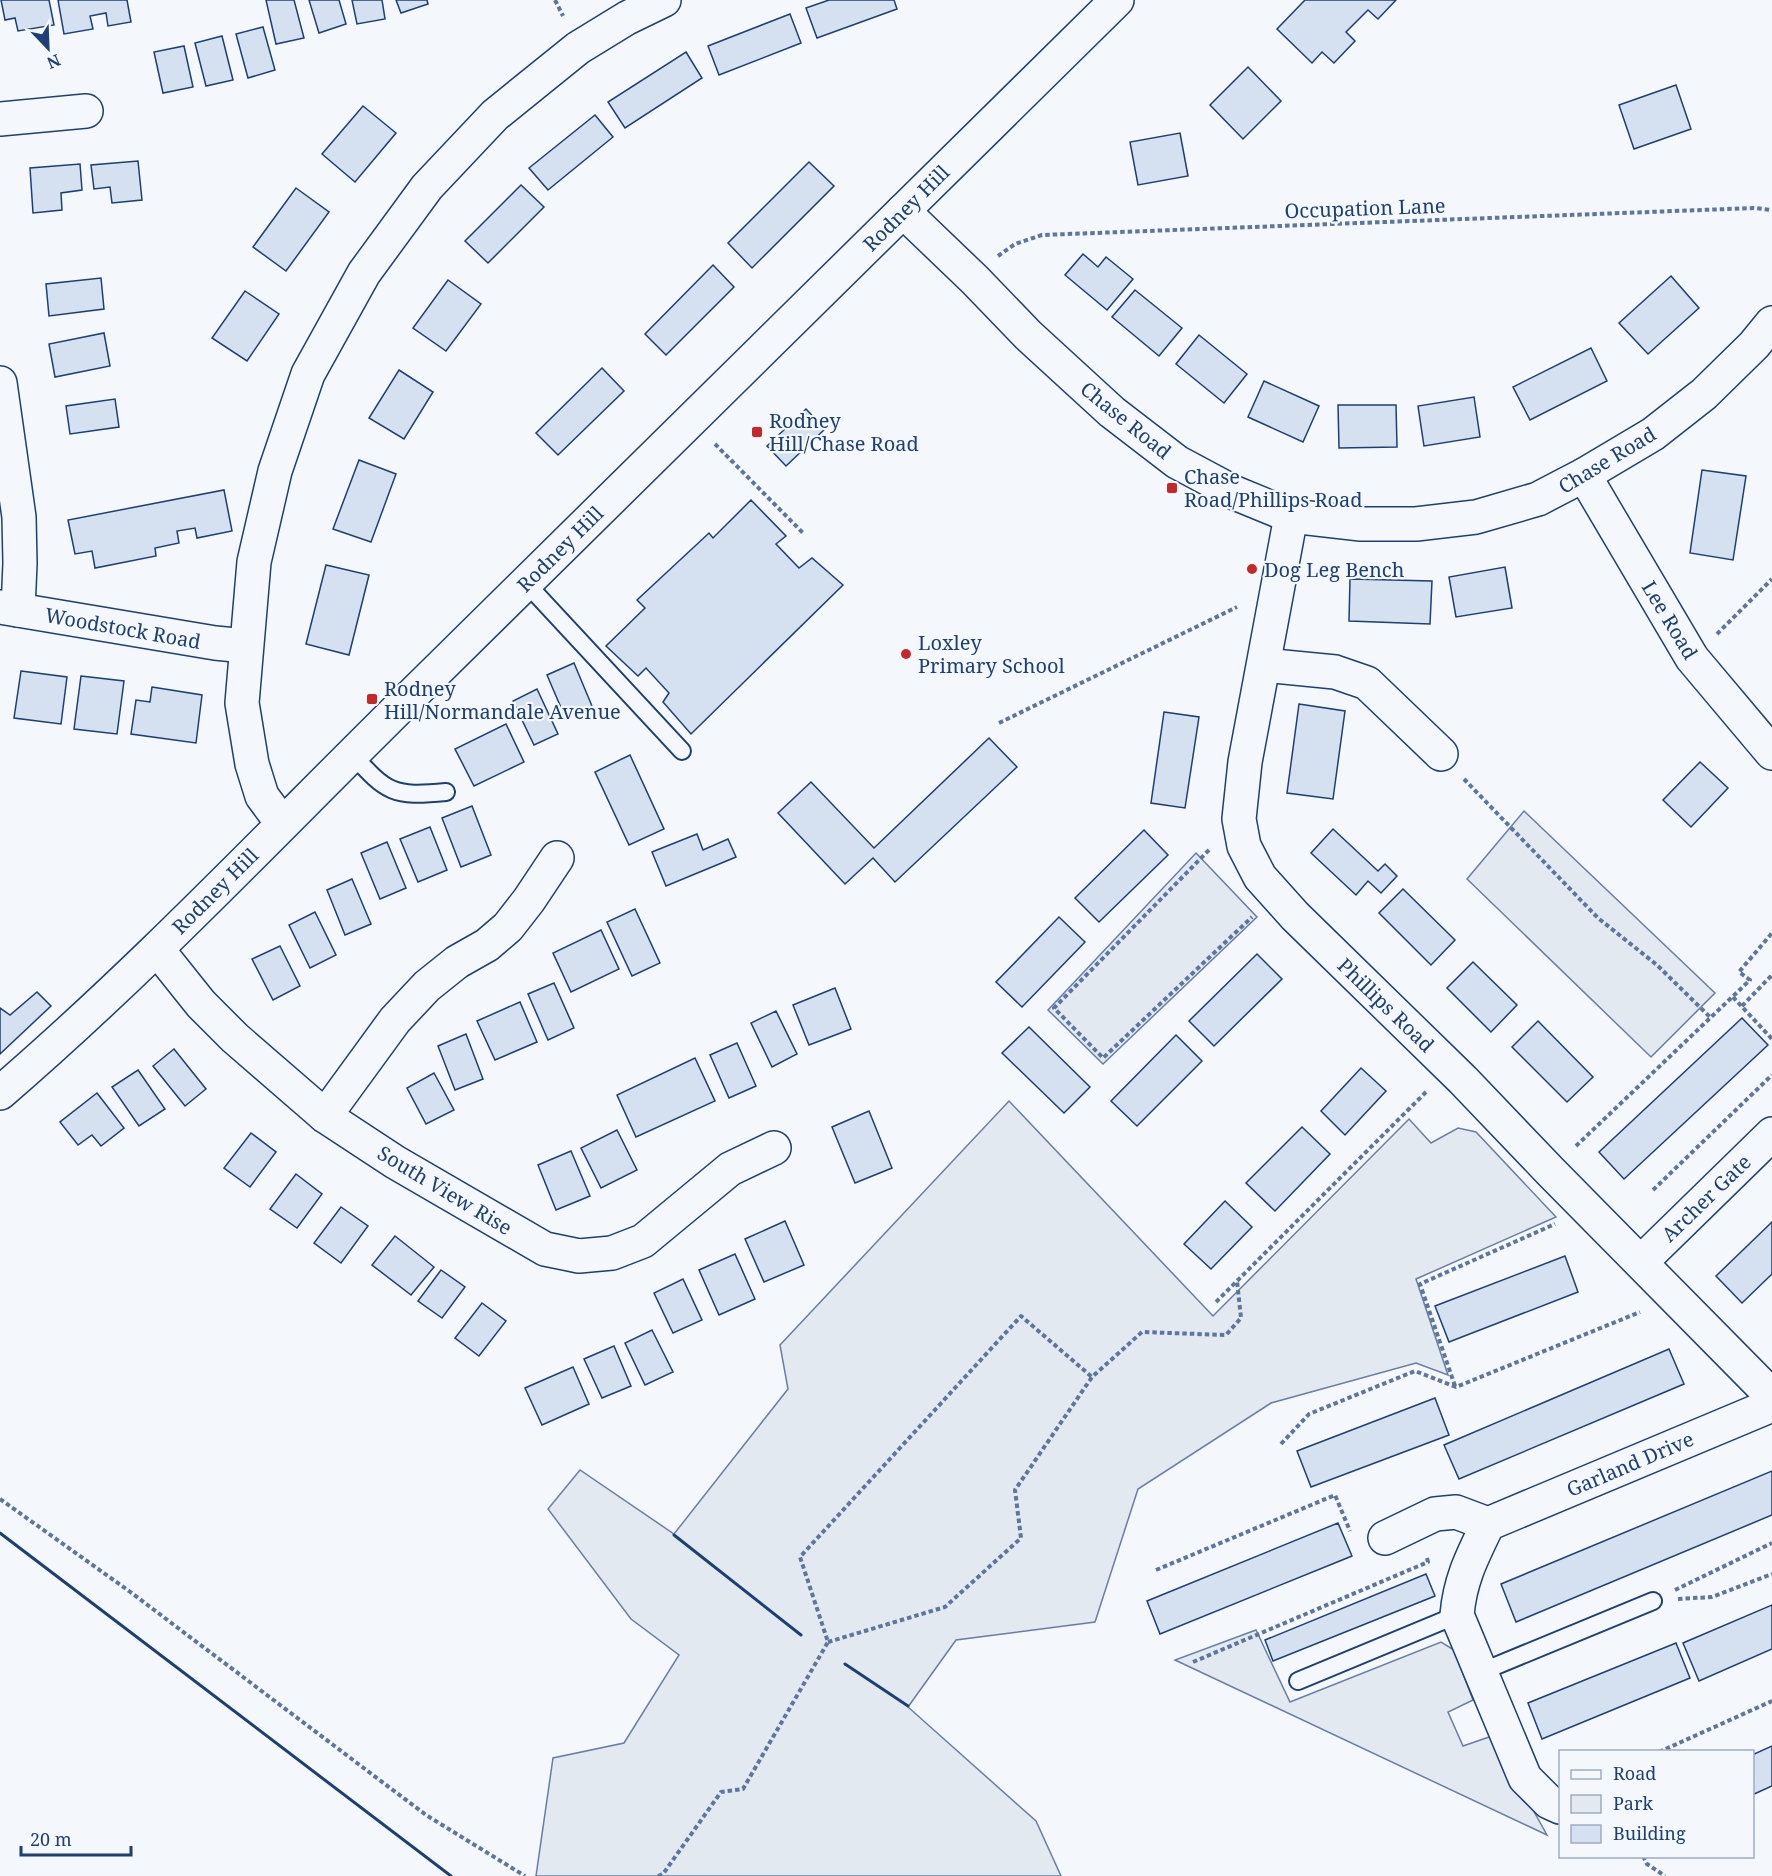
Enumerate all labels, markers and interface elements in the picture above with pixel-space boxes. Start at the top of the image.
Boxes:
north arrow [18,18,78,78]
text: N [43,49,64,75]
street label: Rodney Hill [857,159,955,257]
street label: Occupation Lane [1284,192,1446,224]
street label: Chase Road [1075,375,1177,465]
place label: Rodney Hill/Chase Road [769,407,919,457]
street label: Chase Road [1553,420,1661,500]
marker: Rodney Hill/Chase Road [750,425,764,439]
place label: Chase Road/Phillips Road [1184,463,1363,513]
marker: Chase Road/Phillips Road [1165,481,1179,495]
street label: Rodney Hill [511,500,609,598]
place label: Dog Leg Bench [1264,556,1405,583]
marker: Dog Leg Bench [1245,562,1259,576]
street label: Lee Road [1636,576,1704,664]
street label: Woodstock Road [43,601,203,655]
place label: Loxley Primary School [918,629,1065,679]
marker: Loxley Primary School [899,647,913,661]
place label: Rodney Hill/Normandale Avenue [384,675,621,725]
marker: Rodney Hill/Normandale Avenue [365,692,379,706]
street label: Rodney Hill [166,842,264,940]
street label: Phillips Road [1332,952,1440,1058]
street label: South View Rise [373,1139,517,1241]
street label: Archer Gate [1655,1148,1757,1248]
street label: Garland Drive [1562,1425,1698,1503]
legend [1559,1750,1754,1858]
text: Road [1613,1761,1656,1785]
text: Park [1613,1791,1653,1815]
scale bar [21,1819,130,1857]
text: Building [1613,1821,1686,1845]
text: 20 m [30,1827,72,1851]

